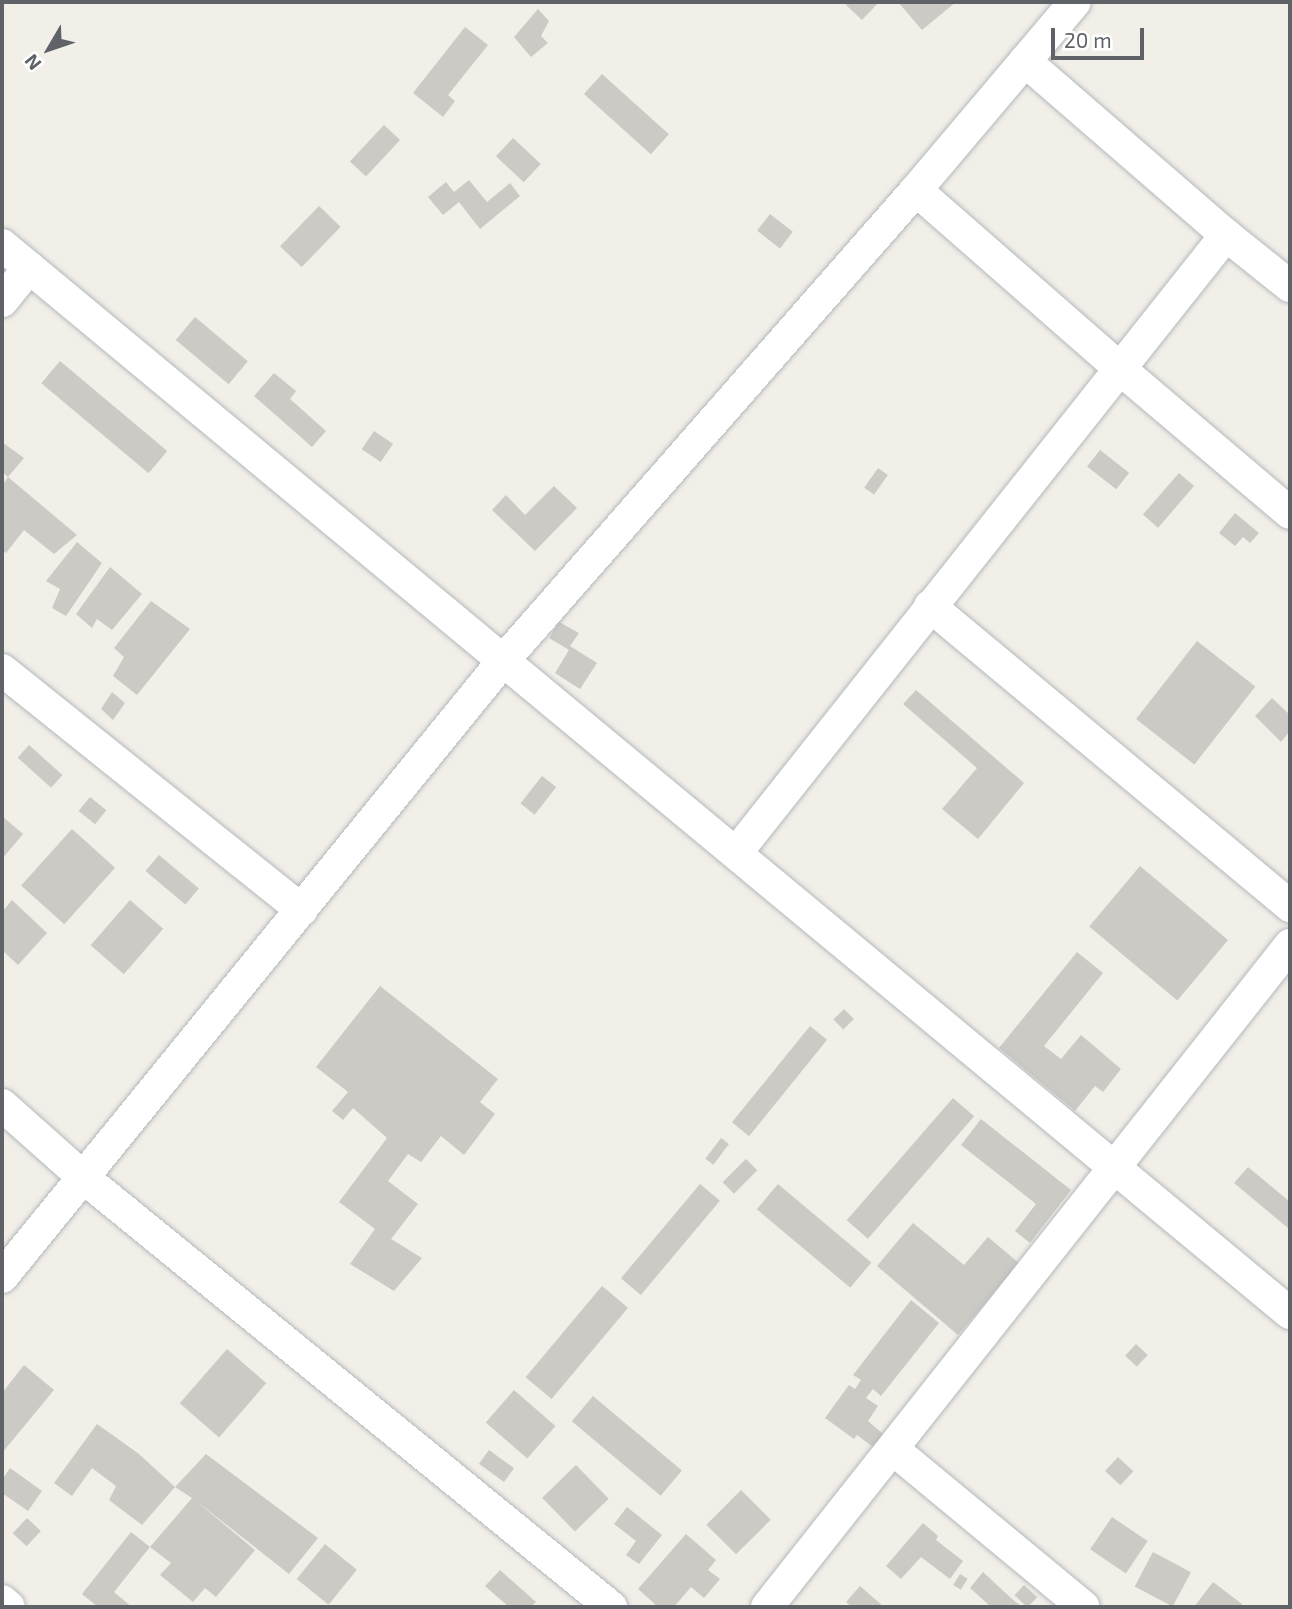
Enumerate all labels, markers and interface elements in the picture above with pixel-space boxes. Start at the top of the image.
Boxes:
north arrow [14,14,84,84]
scale bar [1054,14,1147,58]
text: 20 m [1064,27,1112,52]
text: N [19,50,46,75]

